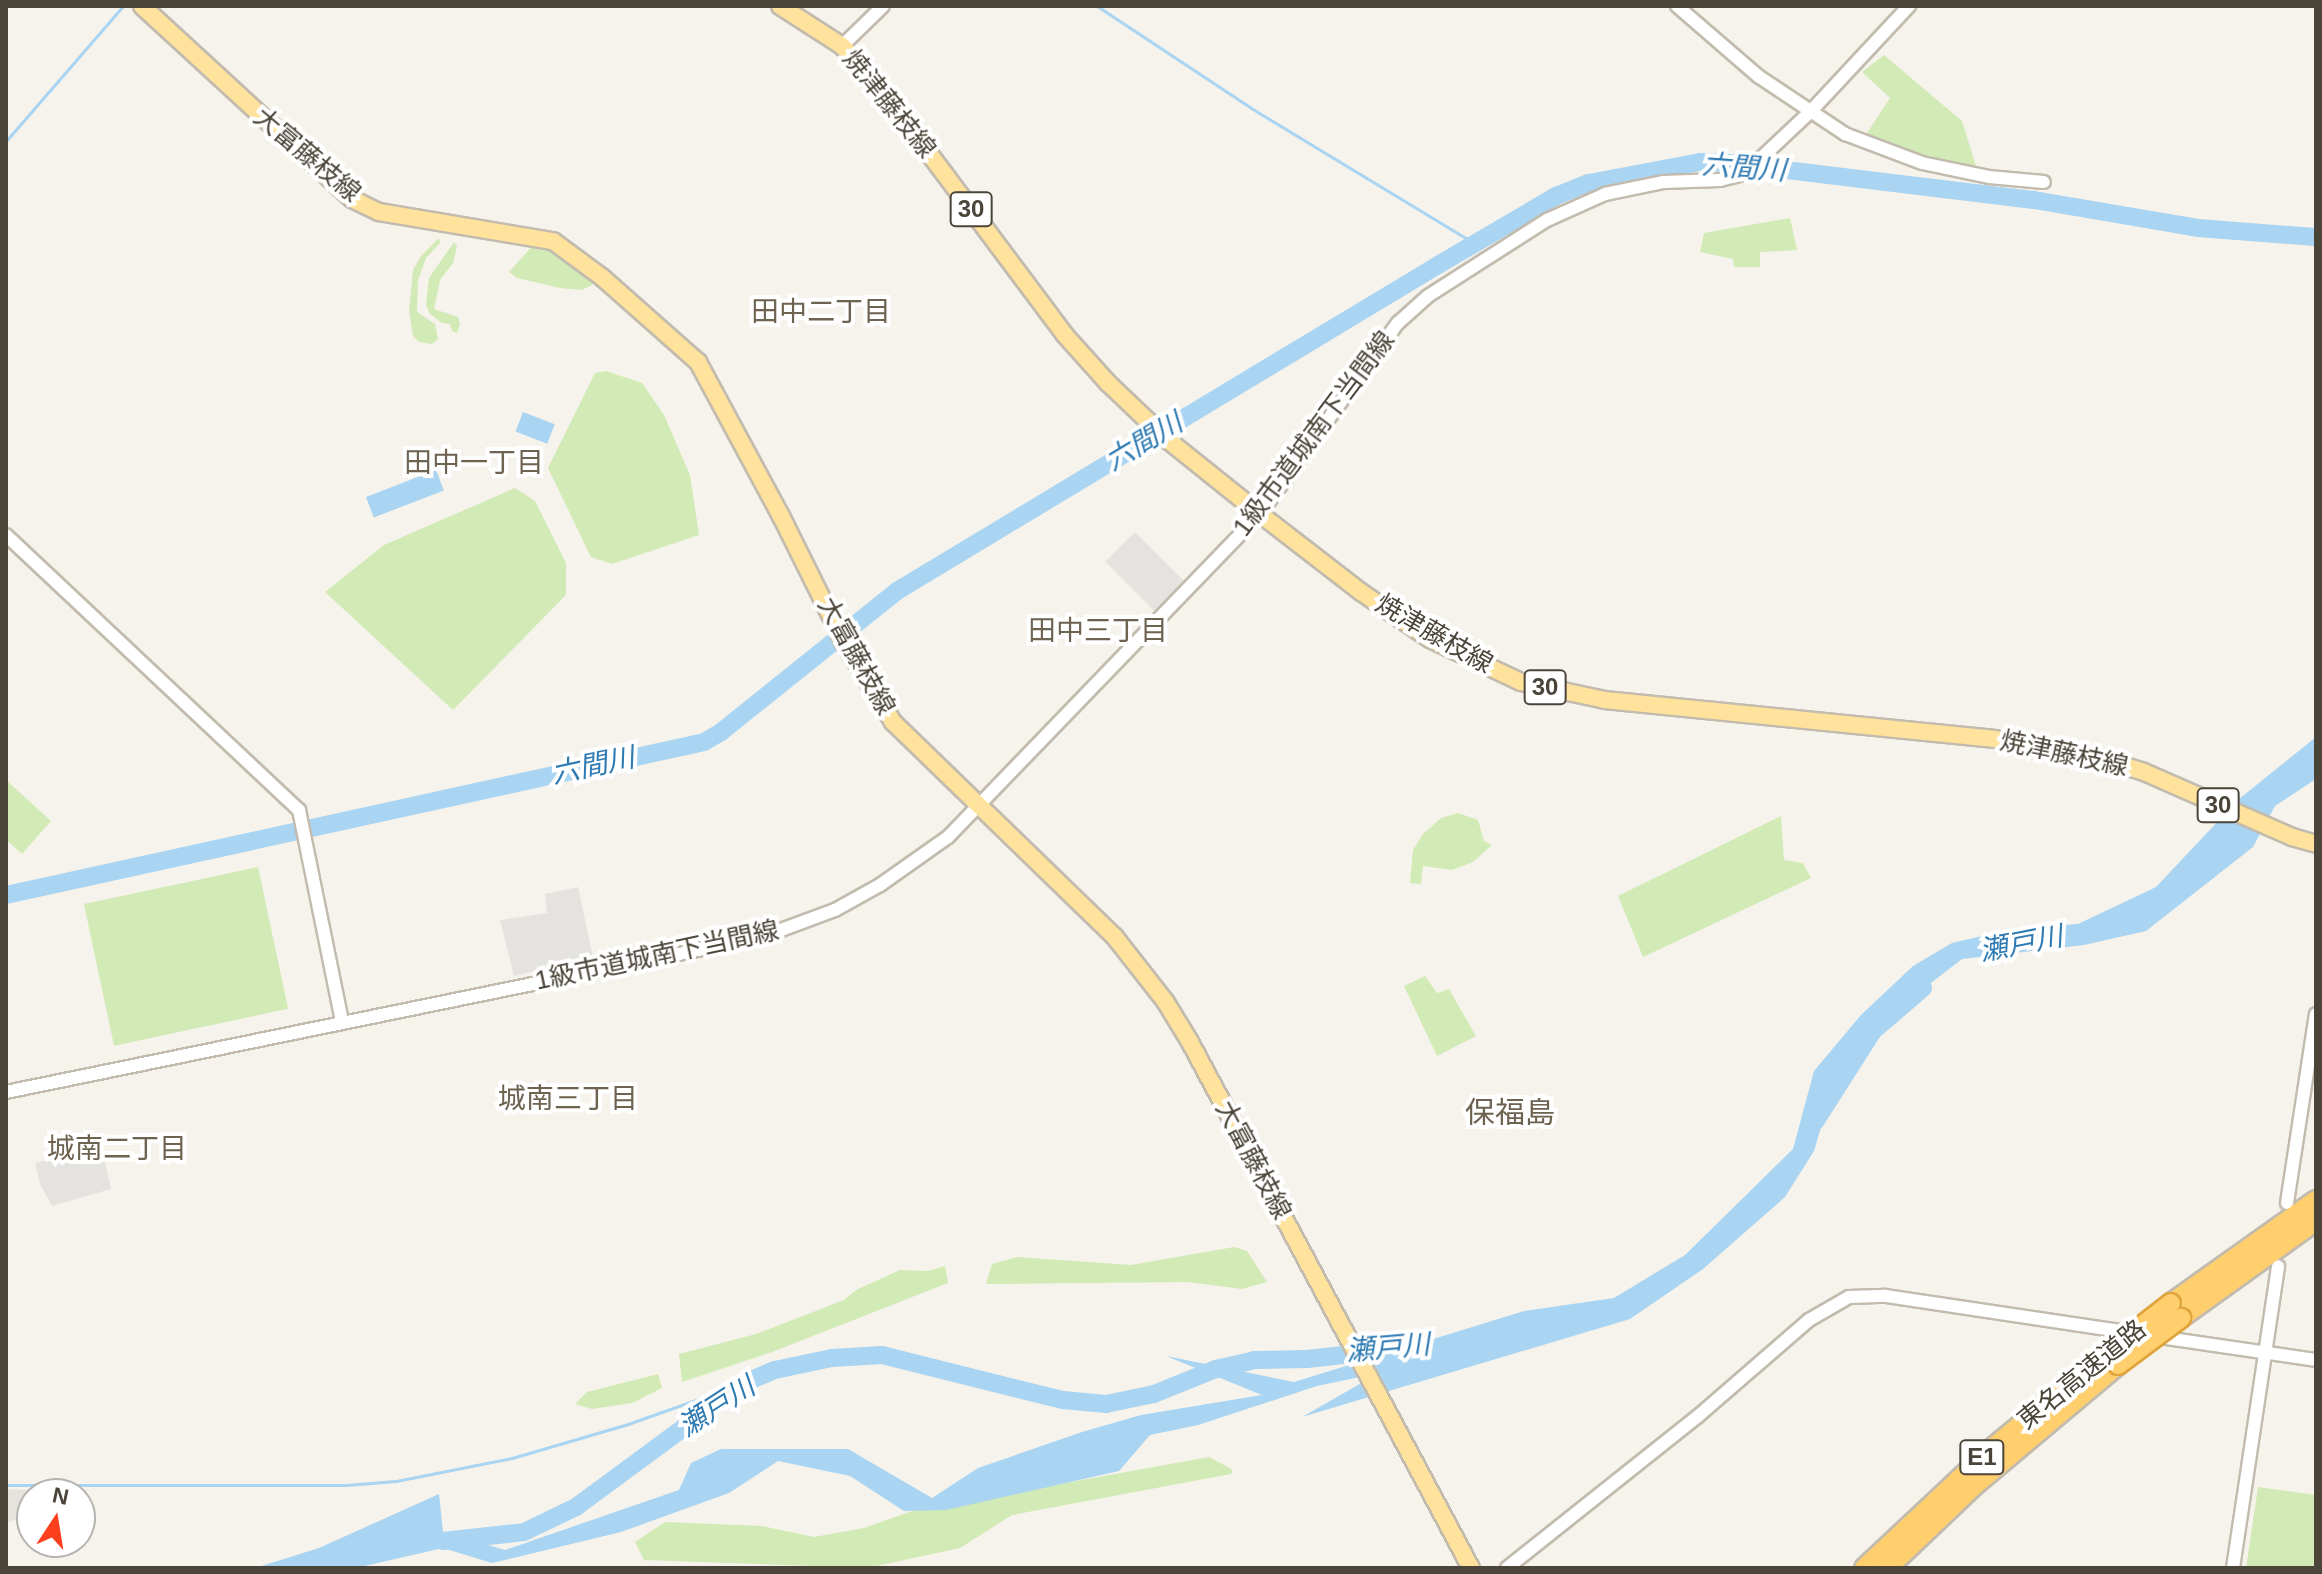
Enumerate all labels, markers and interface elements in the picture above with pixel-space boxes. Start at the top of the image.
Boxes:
street label: 焼津藤枝線 [836,44,942,164]
street label: 大富藤枝線 [247,101,367,209]
water label: 六間川 [1701,148,1787,188]
road number: 30 [949,189,993,229]
district label: 田中二丁目 [751,295,891,329]
street label: 1級市道城南下当間線 [1227,325,1401,543]
water label: 六間川 [1099,406,1189,478]
district label: 田中一丁目 [404,446,544,480]
street label: 焼津藤枝線 [1370,588,1498,680]
street label: 大富藤枝線 [811,592,901,720]
district label: 田中三丁目 [1028,614,1168,648]
road number: 30 [1523,667,1567,707]
street label: 焼津藤枝線 [1997,725,2131,783]
water label: 六間川 [548,741,638,791]
road number: 30 [2196,785,2240,825]
street label: 1級市道城南下当間線 [532,915,782,997]
water label: 瀬戸川 [1977,919,2065,969]
district label: 城南三丁目 [498,1082,638,1116]
street label: 大富藤枝線 [1209,1095,1297,1225]
district label: 保福島 [1465,1095,1555,1131]
district label: 城南二丁目 [47,1132,187,1166]
street label: 東名高速道路 [2012,1314,2152,1436]
water label: 瀬戸川 [1345,1328,1431,1368]
water label: 瀬戸川 [673,1370,761,1444]
road number: E1 [1958,1437,2006,1477]
north arrow [16,1478,96,1558]
text: N [50,1482,71,1510]

